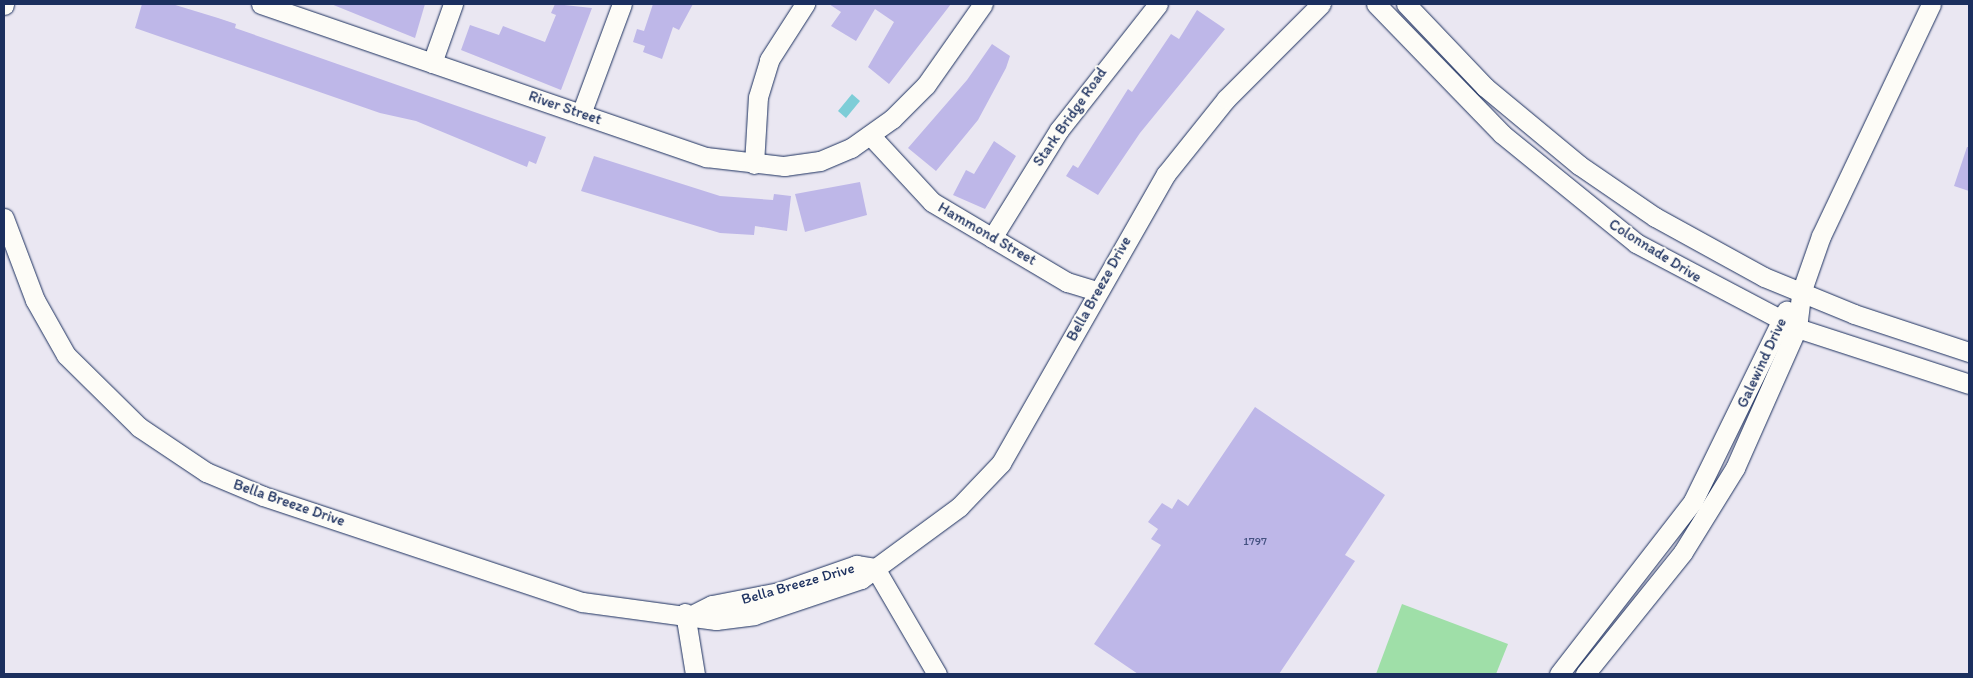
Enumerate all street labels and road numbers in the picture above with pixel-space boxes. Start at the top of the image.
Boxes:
street label: Stark Bridge Road [1029,64,1111,170]
street label: River Street [526,87,604,129]
street label: Hammond Street [935,199,1039,269]
street label: Colonnade Drive [1605,215,1705,287]
street label: Bella Breeze Drive [1063,233,1135,345]
street label: Galewind Drive [1733,315,1791,411]
street label: Bella Breeze Drive [231,475,347,531]
street label: Bella Breeze Drive [739,559,857,609]

